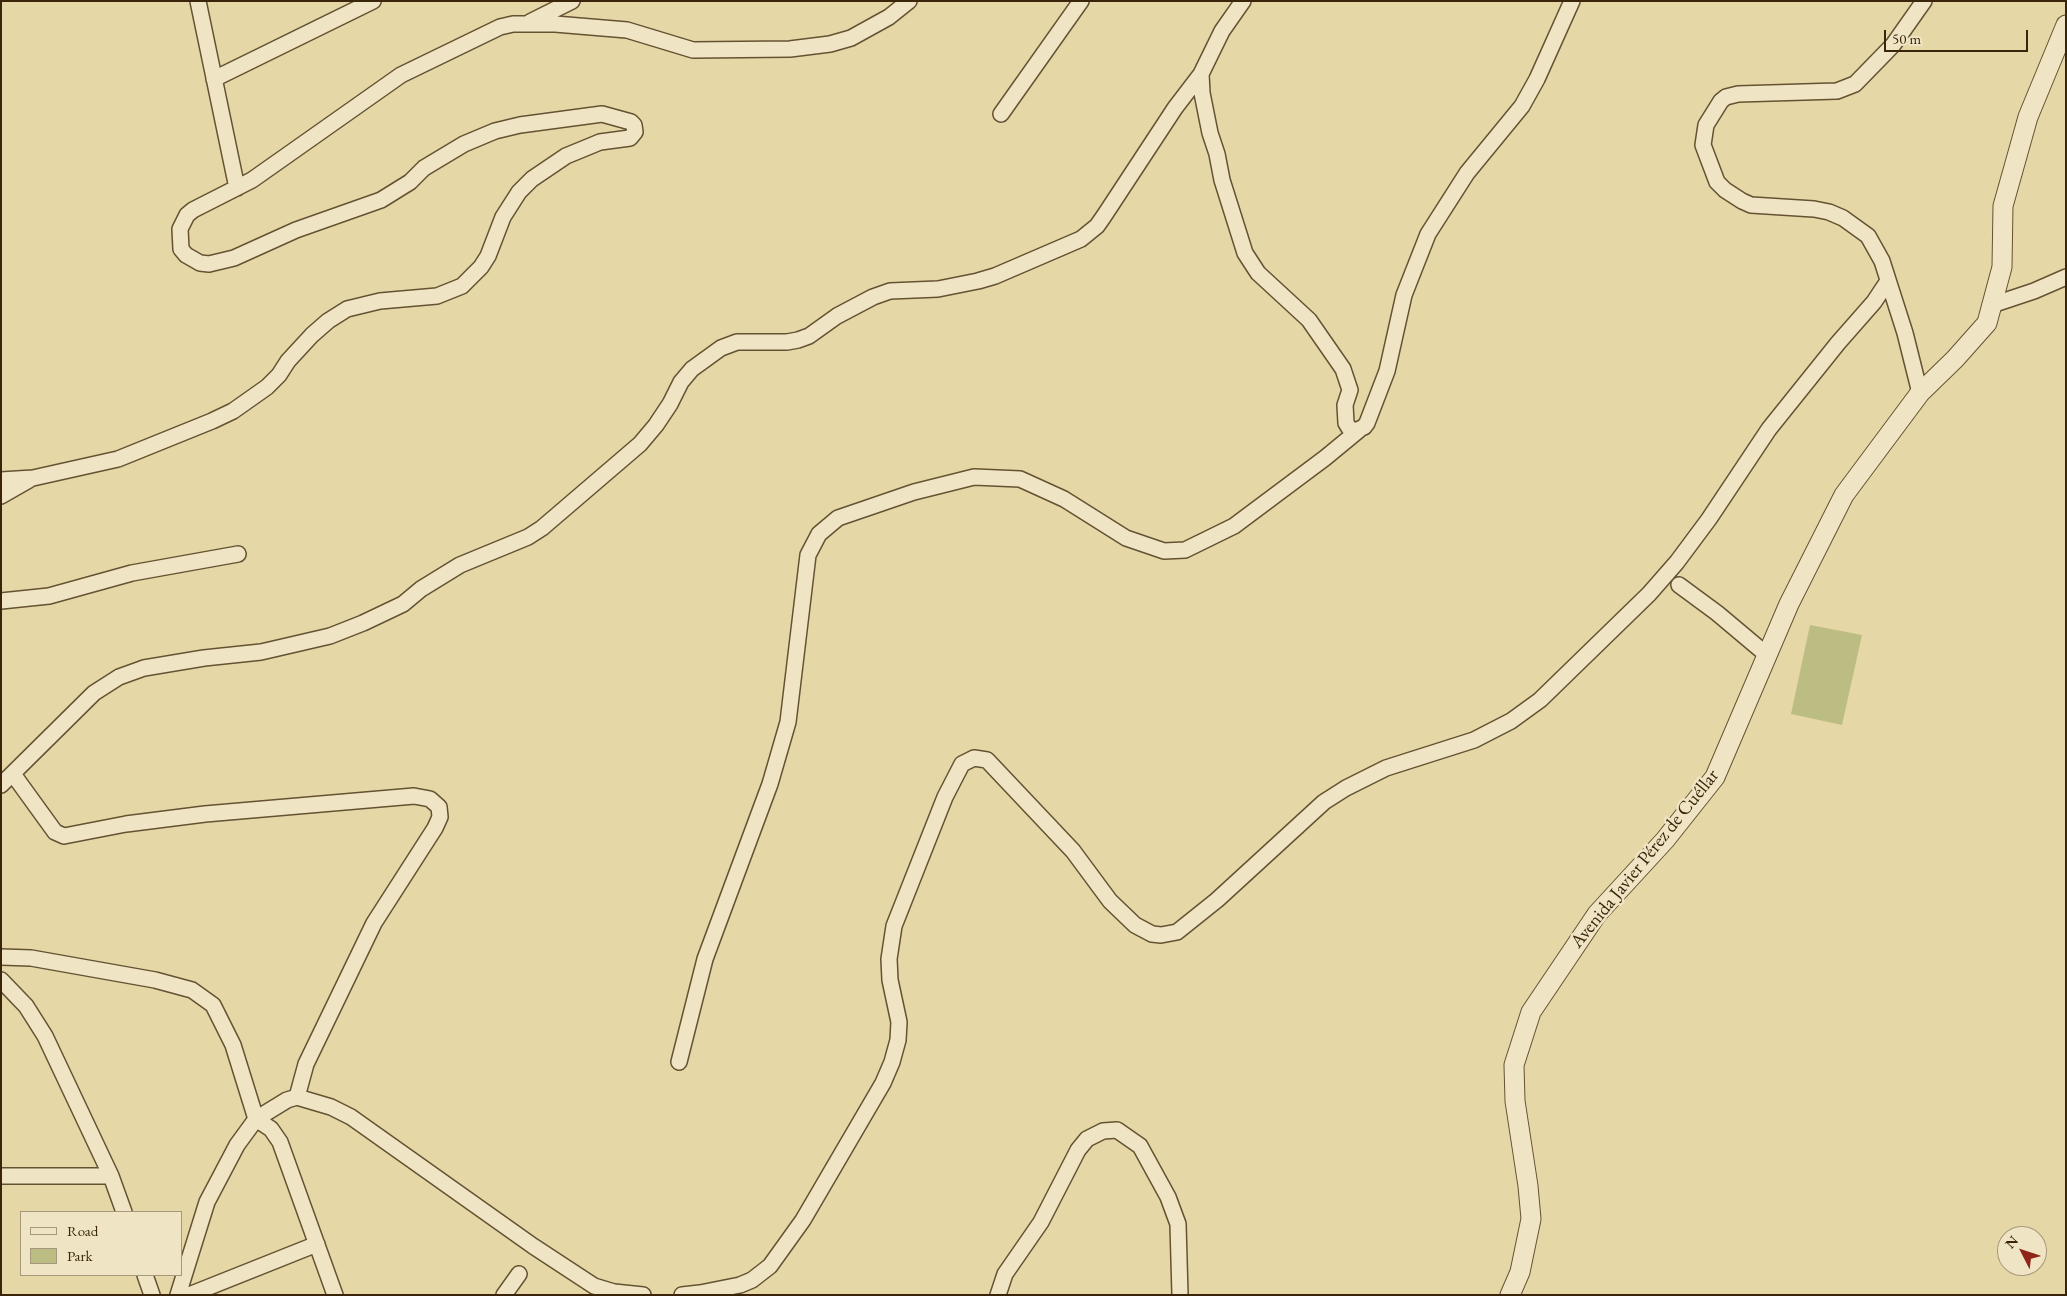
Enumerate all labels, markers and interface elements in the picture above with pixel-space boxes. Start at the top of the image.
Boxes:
scale bar [1887,20,2031,52]
text: 50 m [1892,29,1921,48]
street label: Avenida Javier Pérez de Cuéllar [1566,765,1724,953]
legend [20,1211,182,1276]
text: Road [67,1221,98,1240]
north arrow [1997,1226,2047,1276]
text: N [2001,1232,2022,1252]
text: Park [67,1246,93,1265]

